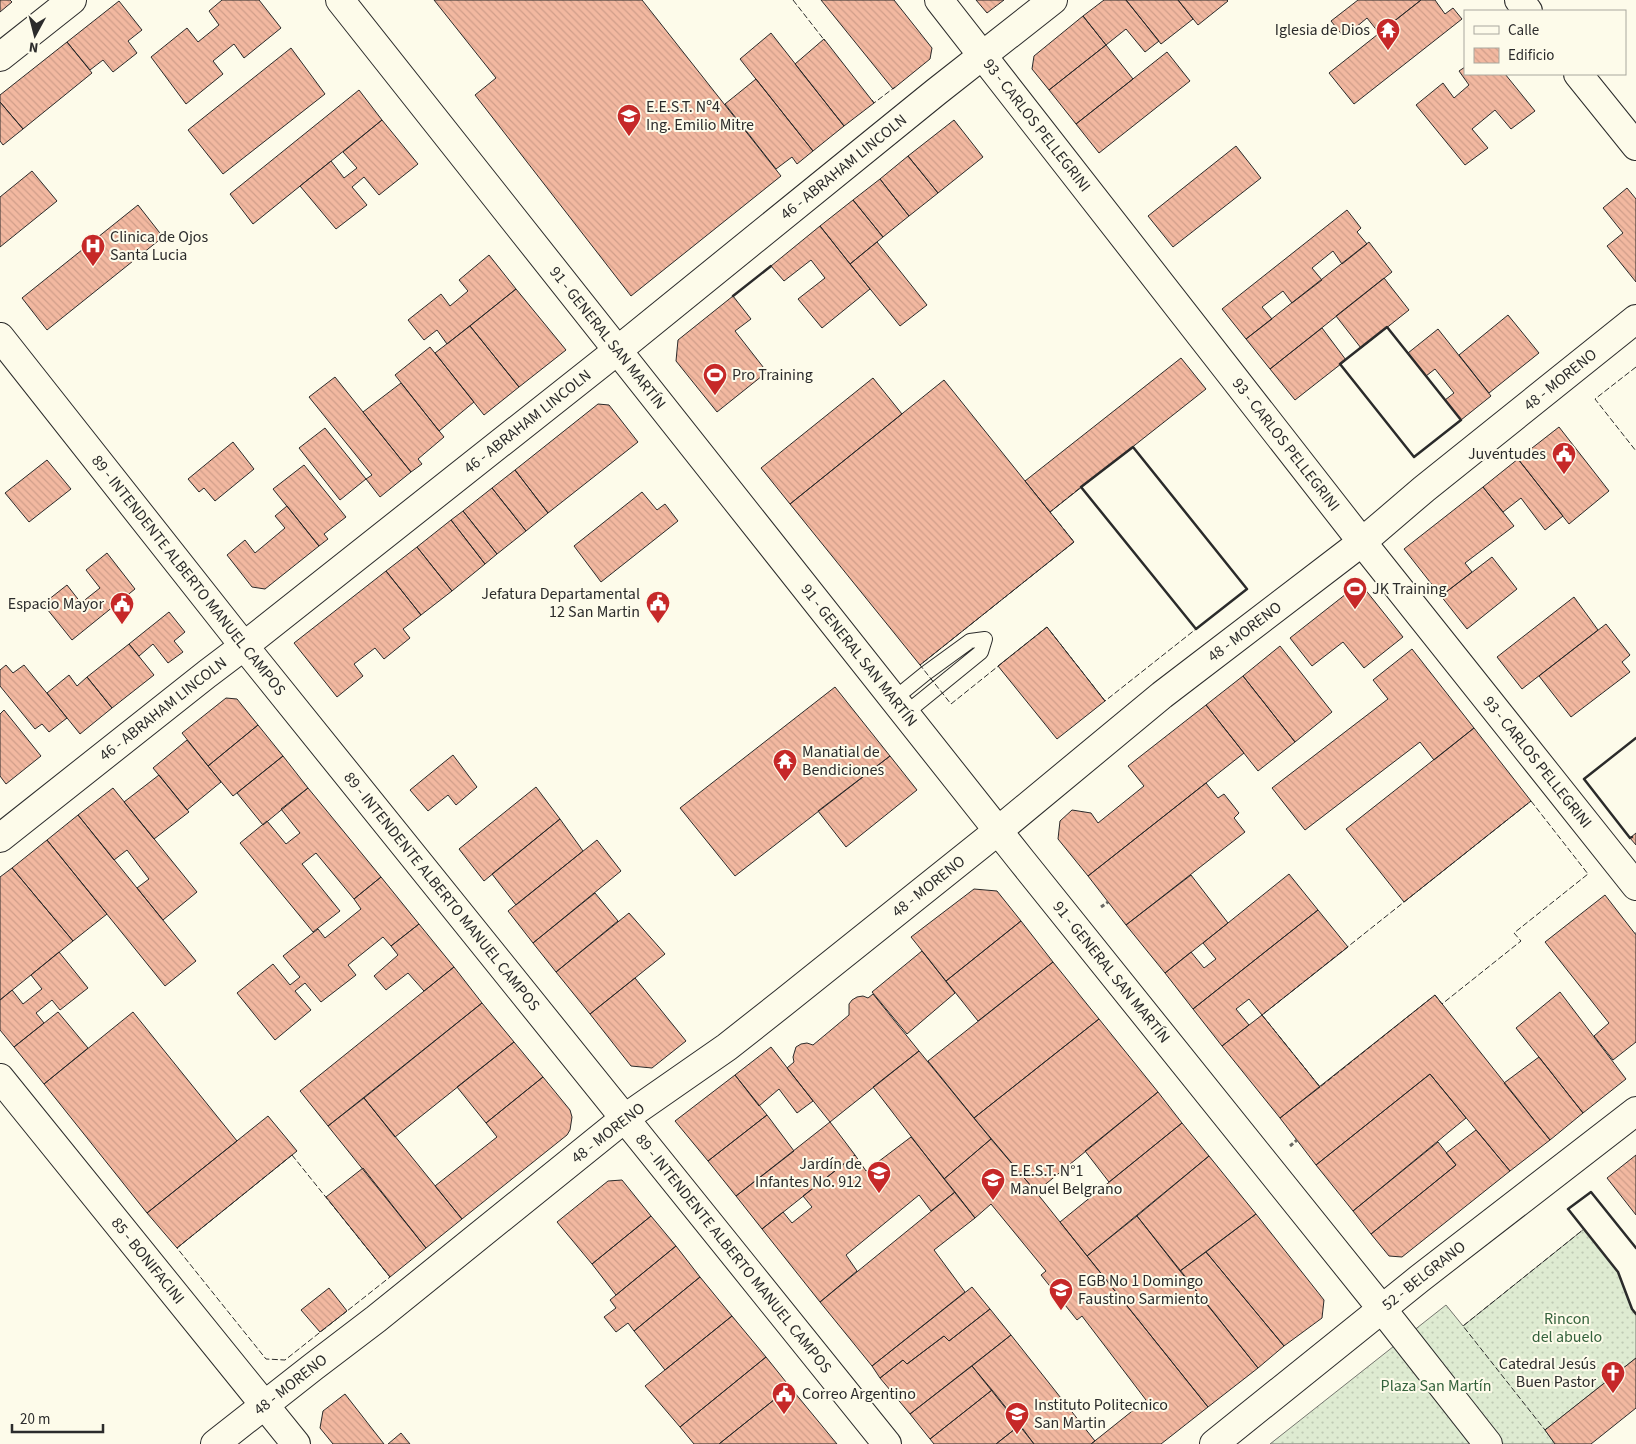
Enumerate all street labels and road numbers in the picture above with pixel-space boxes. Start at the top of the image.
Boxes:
street label: 93 - CARLOS PELLEGRINI [978,54,1096,196]
street label: 46 - ABRAHAM LINCOLN [776,109,912,225]
street label: 91 - GENERAL SAN MARTÍN [544,262,671,414]
street label: 48 - MORENO [1519,344,1602,416]
street label: 46 - ABRAHAM LINCOLN [459,364,596,479]
street label: 93 - CARLOS PELLEGRINI [1227,373,1345,516]
street label: 89 - INTENDENTE ALBERTO MANUEL CAMPOS [86,450,291,700]
street label: 91 - GENERAL SAN MARTÍN [796,579,922,731]
street label: 48 - MORENO [1203,596,1286,667]
street label: 46 - ABRAHAM LINCOLN [95,652,231,766]
street label: 93 - CARLOS PELLEGRINI [1478,691,1597,833]
street label: 89 - INTENDENTE ALBERTO MANUEL CAMPOS [339,767,545,1016]
street label: 48 - MORENO [887,850,970,922]
street label: 91 - GENERAL SAN MARTÍN [1048,897,1175,1048]
street label: 48 - MORENO [567,1097,649,1169]
street label: 89 - INTENDENTE ALBERTO MANUEL CAMPOS [630,1129,837,1378]
street label: 85 - BONIFACINI [106,1213,190,1309]
street label: 52 - BELGRANO [1377,1236,1470,1316]
street label: 48 - MORENO [249,1349,332,1421]

